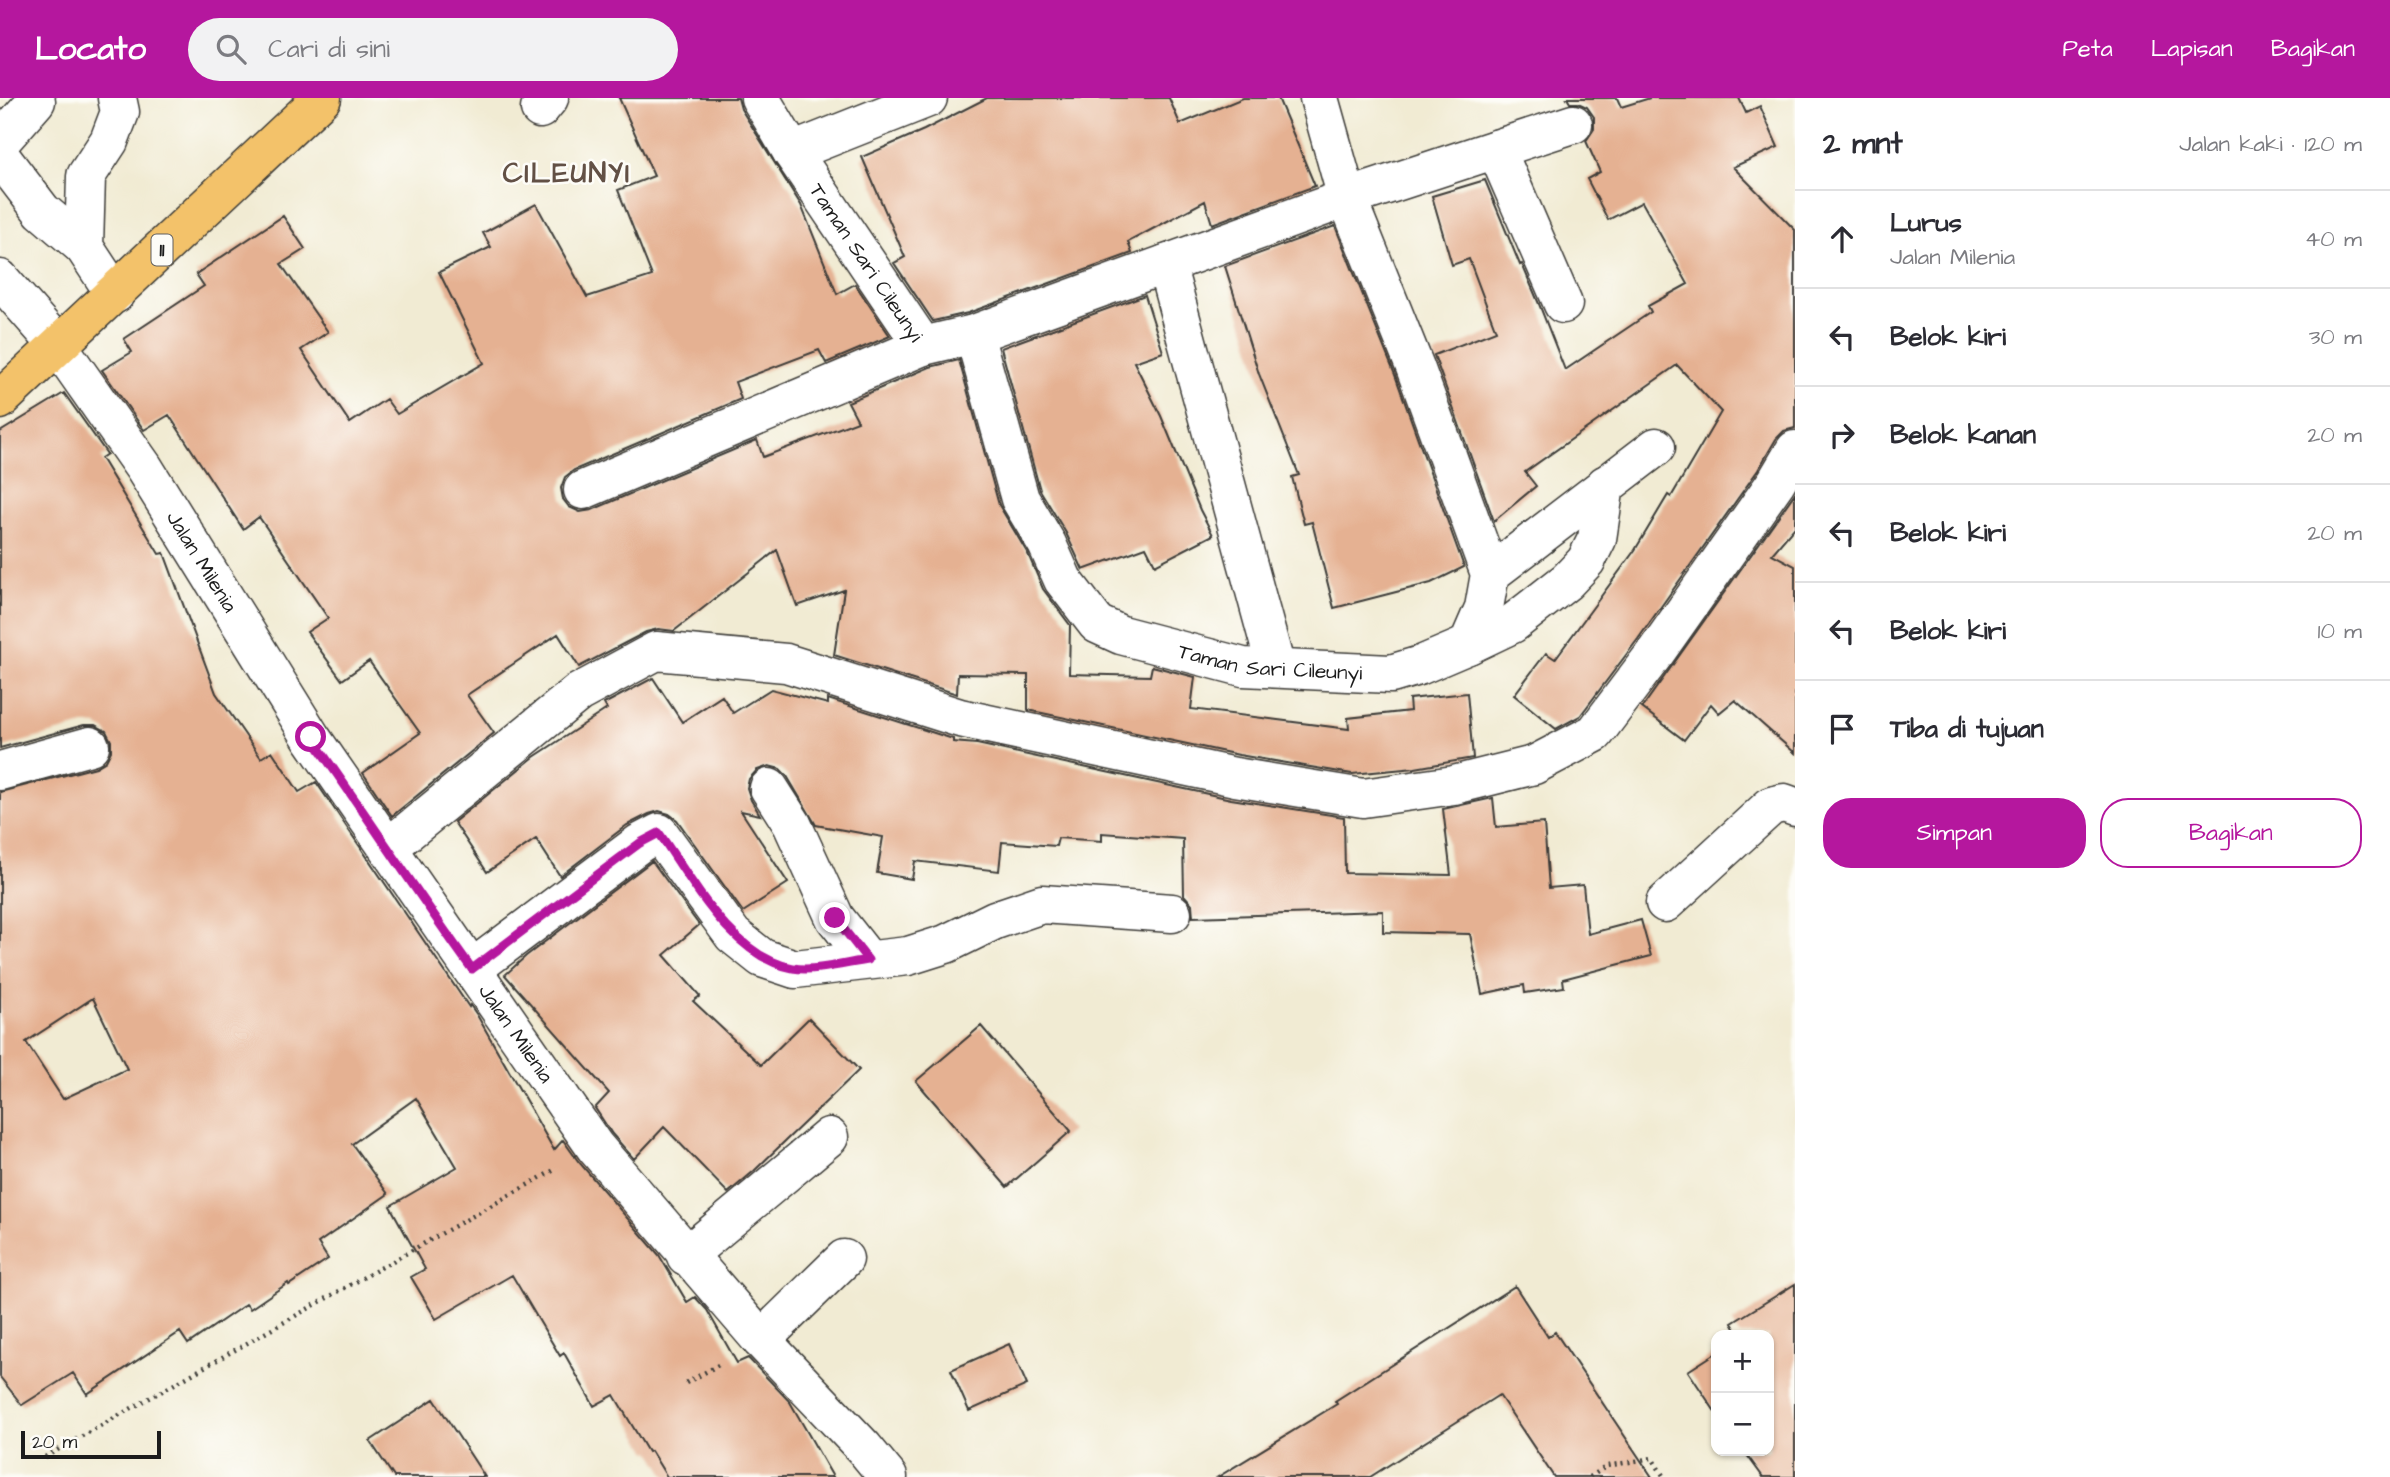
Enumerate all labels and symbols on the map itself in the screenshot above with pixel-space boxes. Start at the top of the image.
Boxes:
district label: CILEUNYI [503,154,631,193]
street label: Taman Sari Cileunyi [803,177,931,348]
road number: 11 [152,234,172,266]
street label: Jalan Milenia [160,505,245,618]
street label: Taman Sari Cileunyi [1175,636,1363,689]
route start [295,721,326,752]
route end [819,902,850,933]
street label: Jalan Milenia [472,978,561,1089]
scale bar [21,1428,161,1460]

